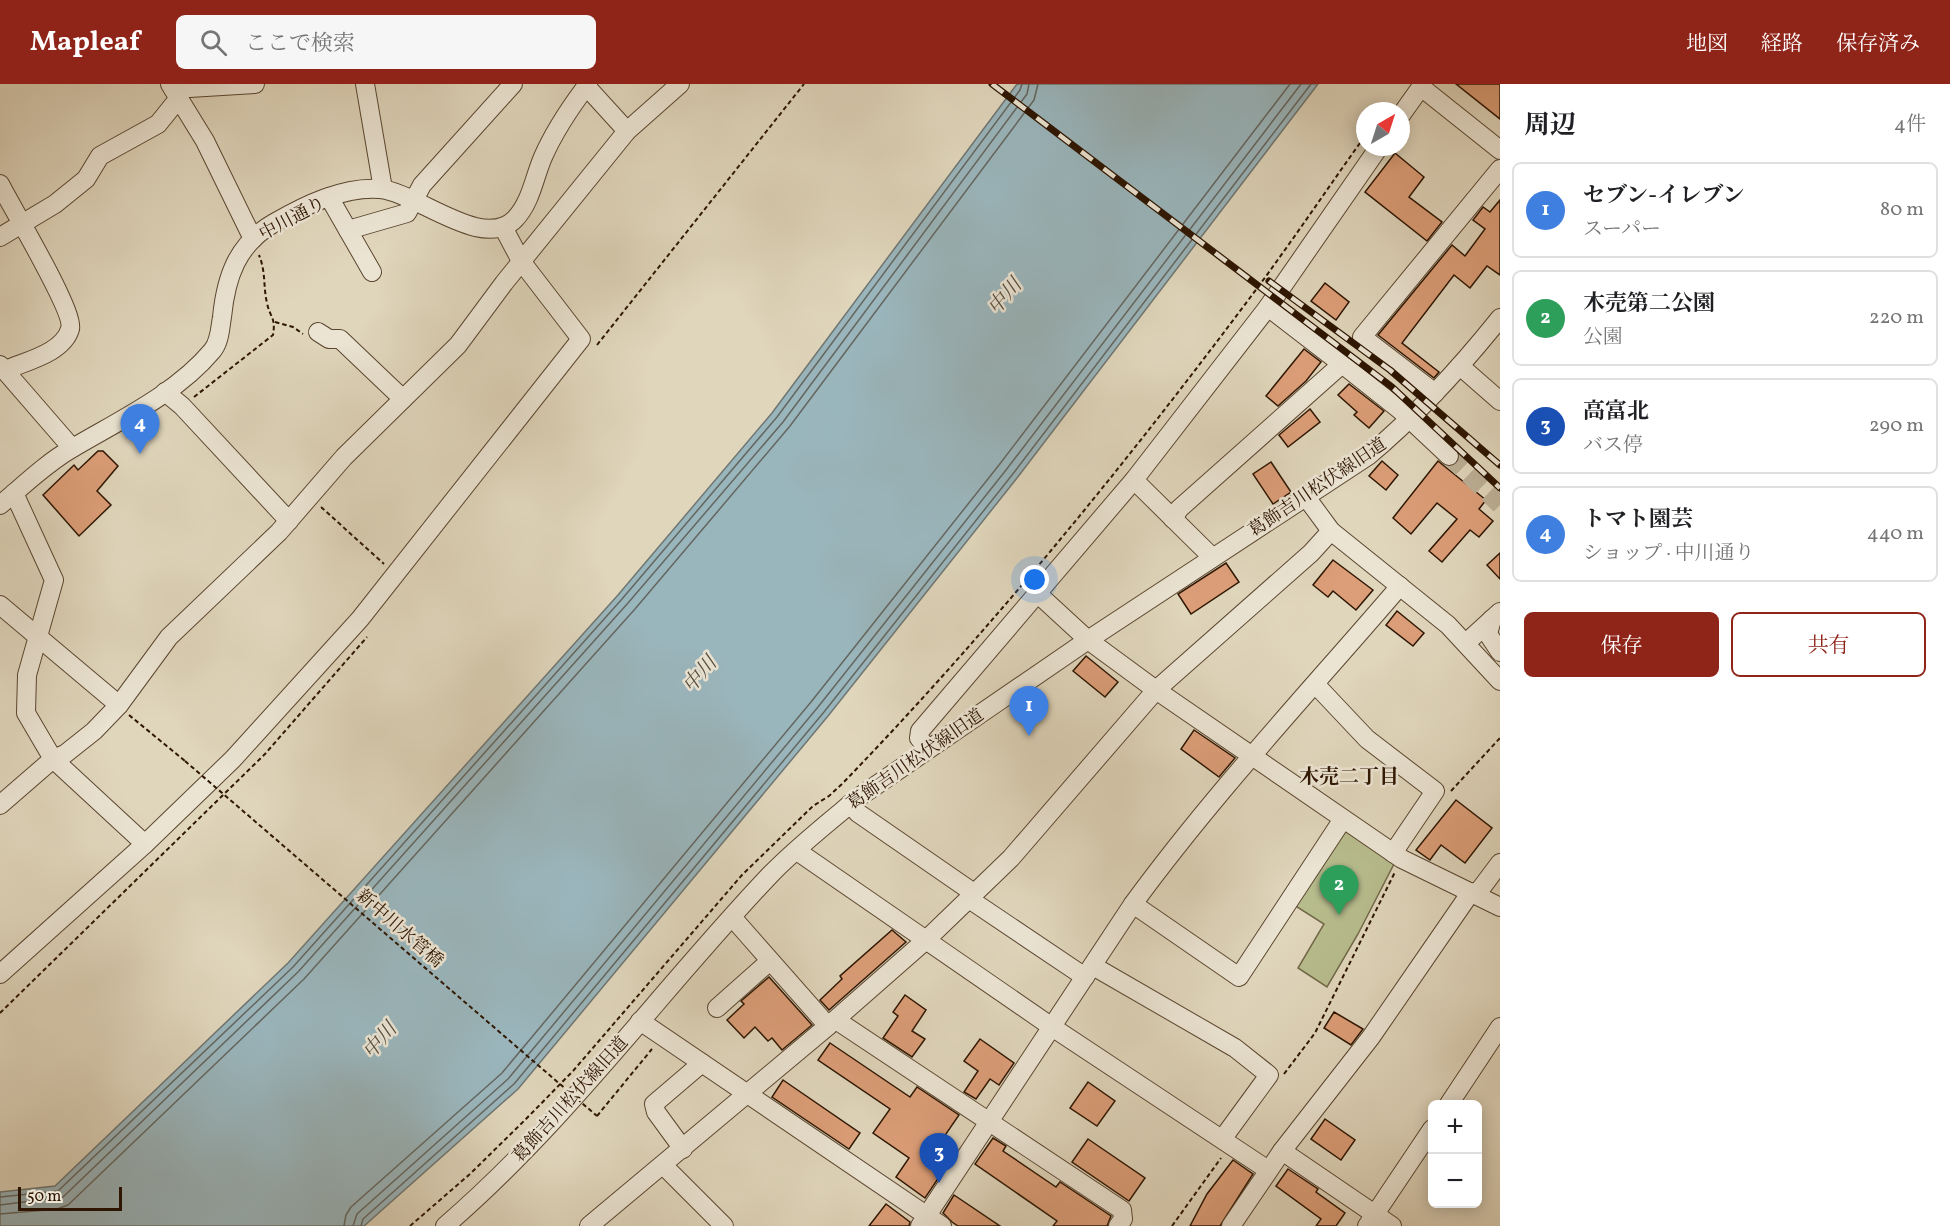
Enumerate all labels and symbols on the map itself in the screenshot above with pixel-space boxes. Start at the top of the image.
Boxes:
north arrow [1356,102,1410,156]
street label: 中川通り [255,191,330,247]
water label: 中川 [982,272,1031,322]
pin: 4 [120,404,160,454]
street label: 葛飾吉川松伏線旧道 [1244,433,1392,544]
your location [1020,565,1049,594]
water label: 中川 [677,650,726,700]
pin: 1 [1010,686,1048,736]
street label: 葛飾吉川松伏線旧道 [842,704,989,817]
district label: 木売二丁目 [1299,764,1399,792]
pin: 2 [1320,866,1358,915]
street label: 新中川水管橋 [350,884,448,974]
water label: 中川 [357,1016,406,1066]
street label: 葛飾吉川松伏線旧道 [508,1031,635,1169]
pin: 3 [920,1134,958,1183]
scale bar [18,1184,122,1212]

